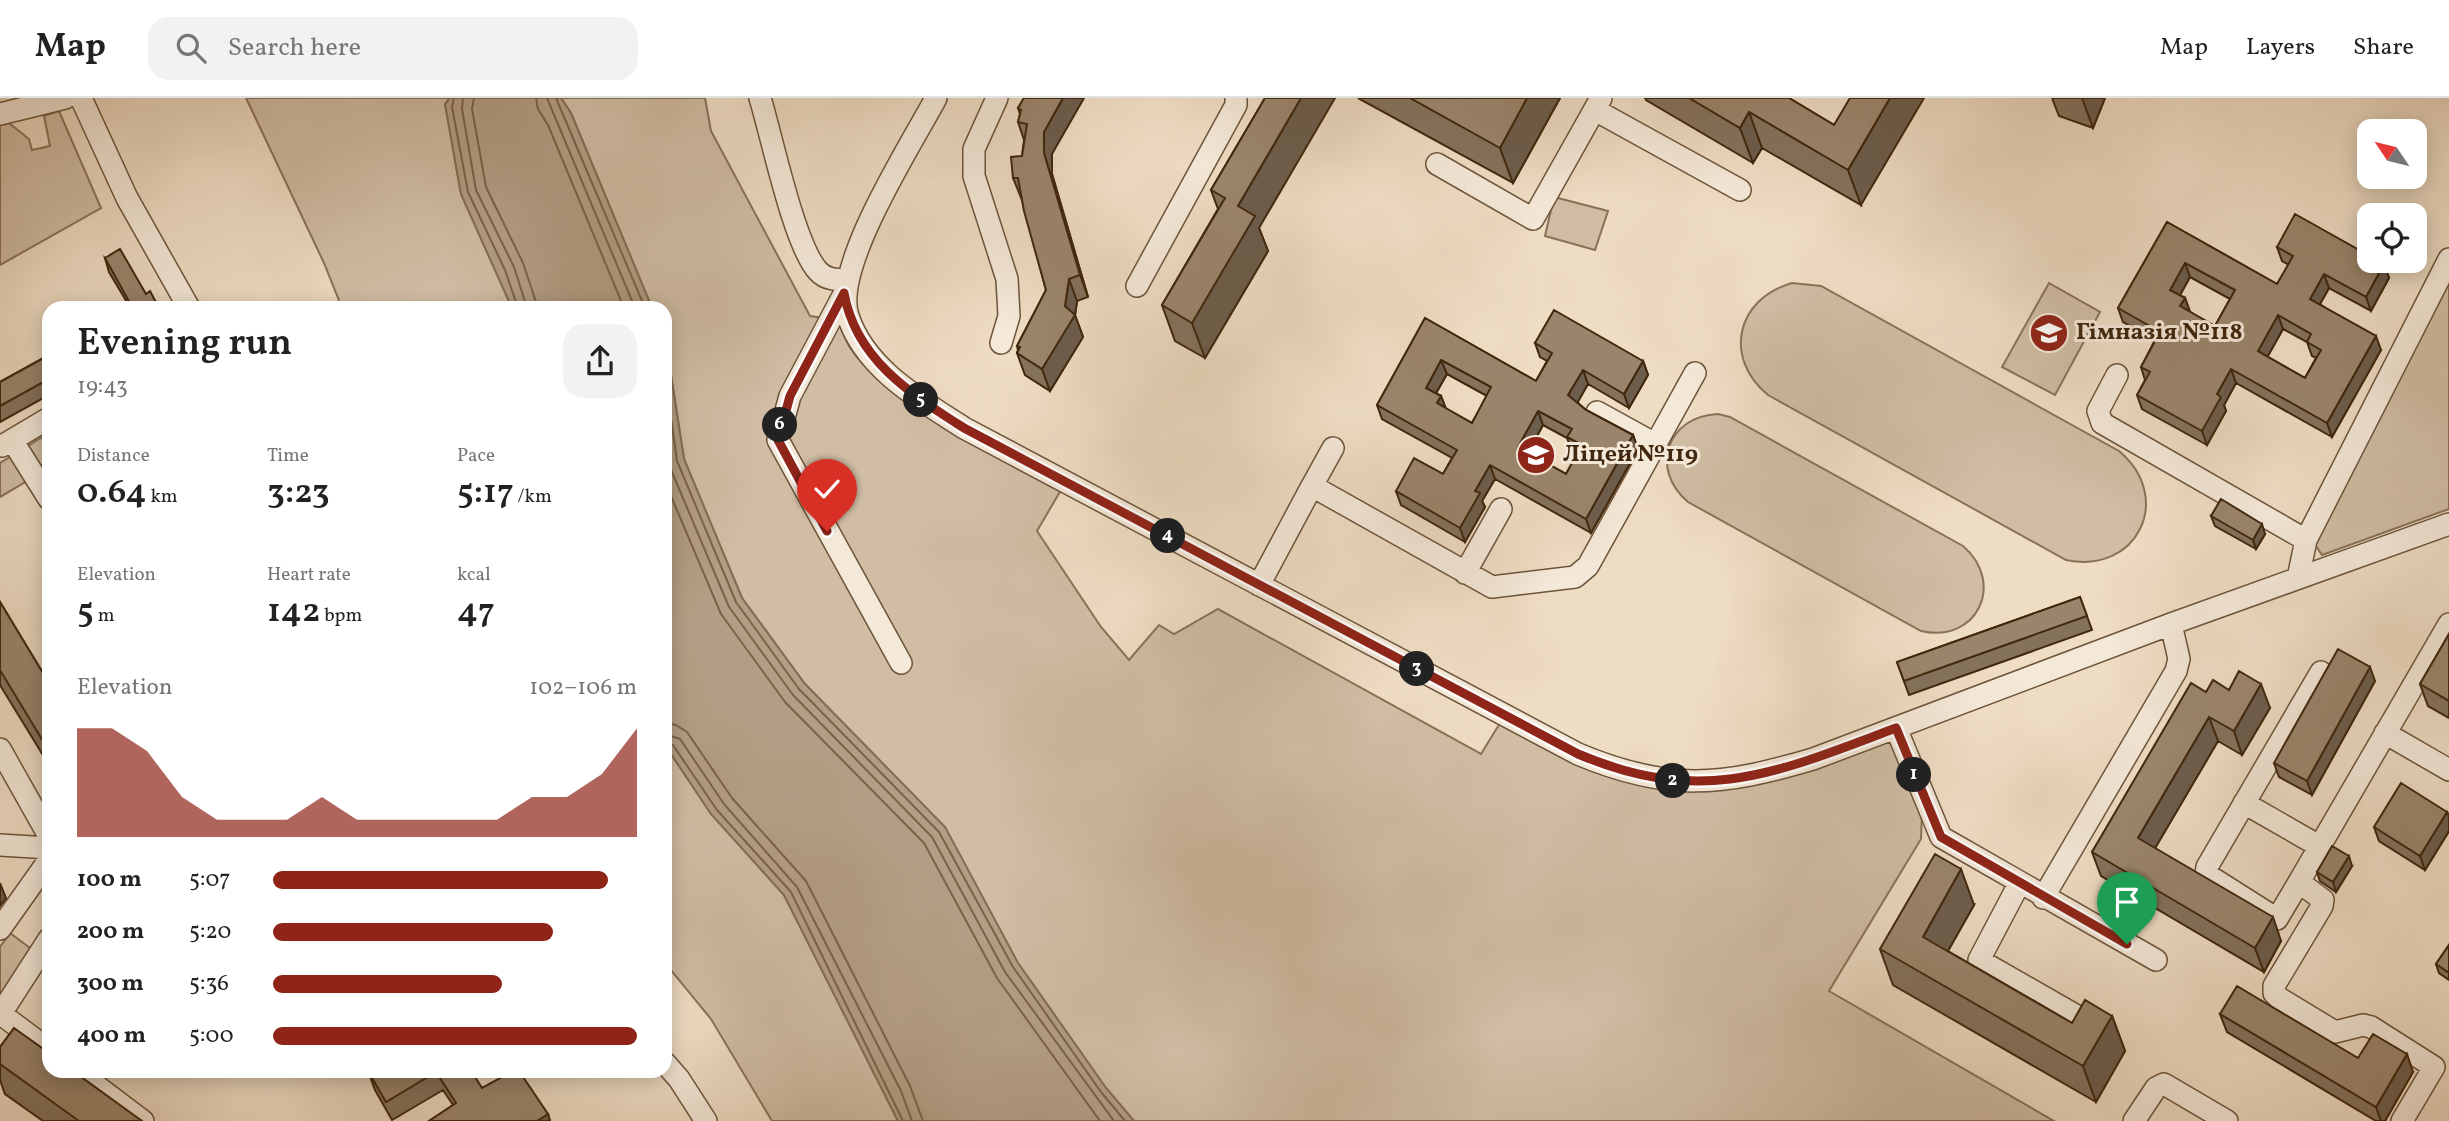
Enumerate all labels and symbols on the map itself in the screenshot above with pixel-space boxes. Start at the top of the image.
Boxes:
north arrow [2357,119,2427,189]
school or university icon: Гімназія №118 [2028,312,2070,354]
place label: Гімназія №118 [2076,316,2243,350]
pin: 5 [904,382,939,418]
pin: 6 [762,408,798,442]
school or university icon: Ліцей №119 [1515,434,1557,476]
place label: Ліцей №119 [1563,438,1698,472]
pin [797,459,857,531]
pin: 4 [1150,518,1186,554]
pin: 3 [1400,652,1434,686]
pin: 1 [1896,758,1932,792]
pin: 2 [1656,764,1690,798]
pin [2097,872,2157,944]

